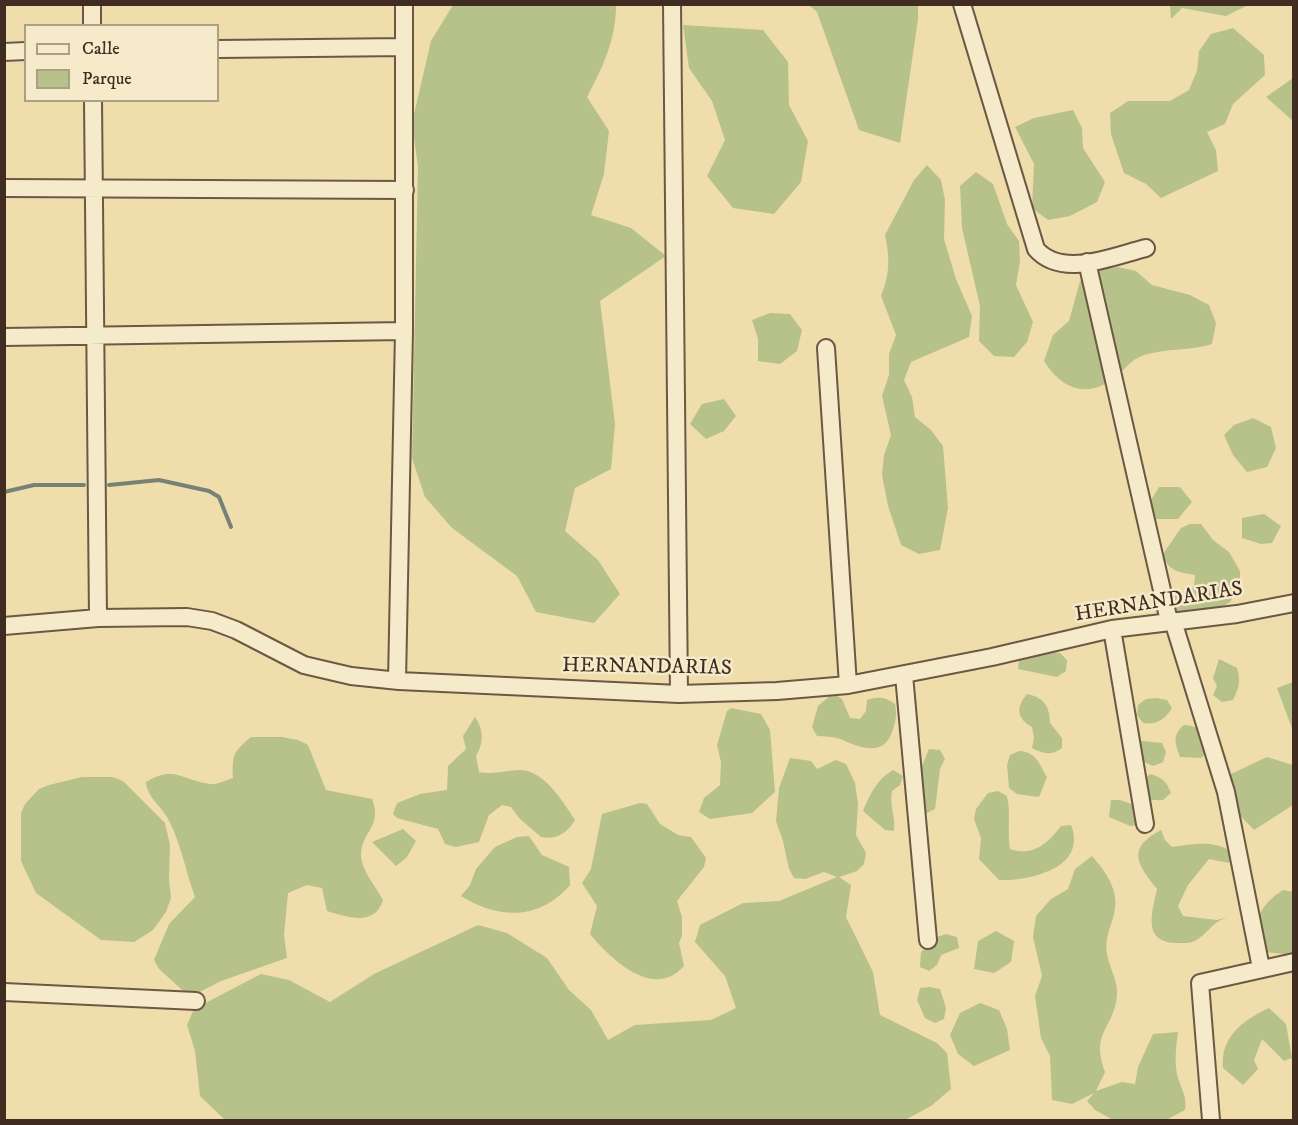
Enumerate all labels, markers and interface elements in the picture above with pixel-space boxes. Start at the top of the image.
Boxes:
legend [24,24,219,102]
text: Calle [82,38,120,60]
text: Parque [82,68,132,90]
street label: HERNANDARIAS [1073,577,1245,629]
street label: HERNANDARIAS [562,654,732,682]

